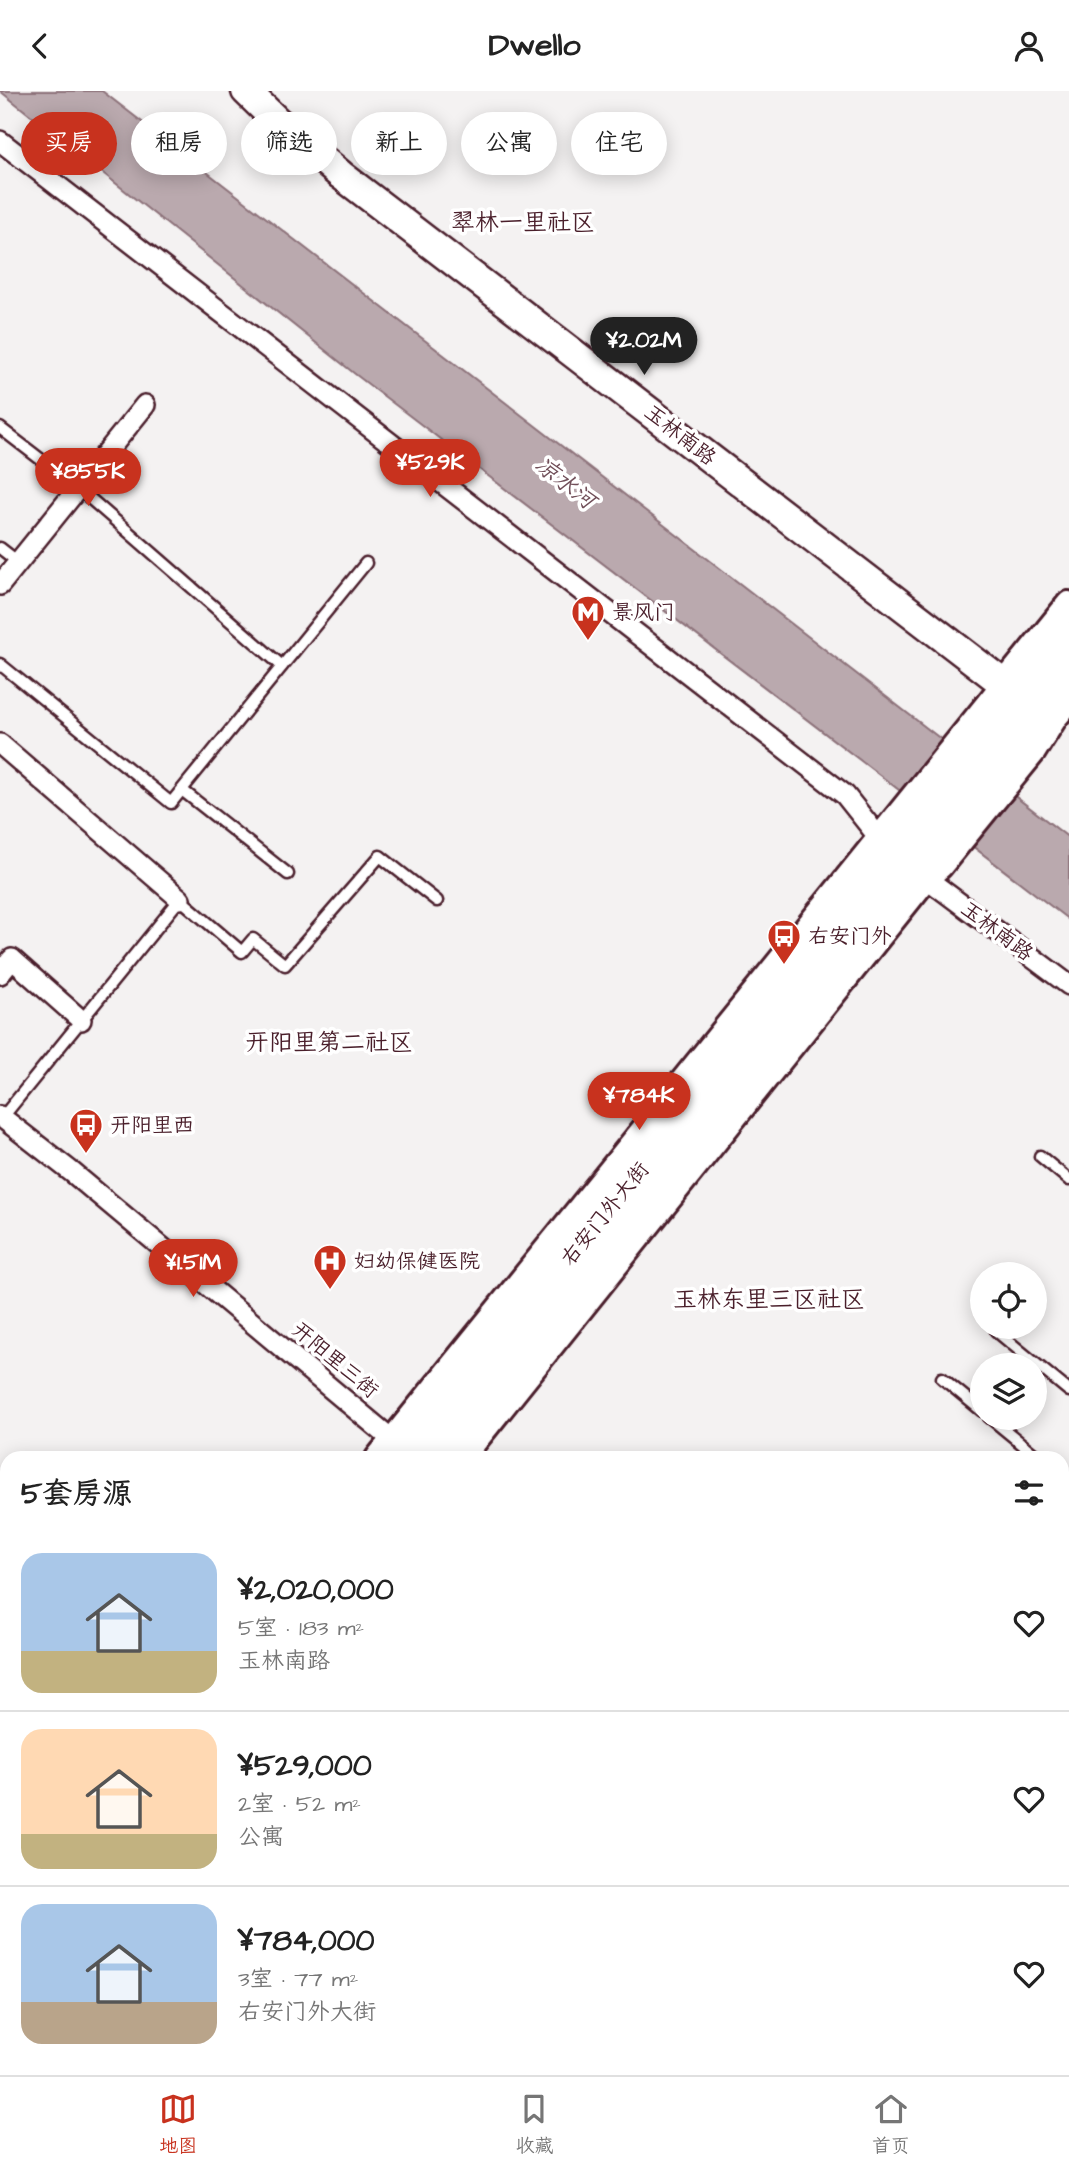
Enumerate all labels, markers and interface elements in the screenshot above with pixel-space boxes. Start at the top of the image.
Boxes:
text: Dwello [489,23,581,68]
icon: back [21,27,59,65]
icon: person [1010,27,1048,65]
chip: 买房 [21,112,117,175]
chip: 租房 [131,112,227,175]
chip: 筛选 [241,112,337,175]
chip: 新上 [351,112,447,175]
chip: 公寓 [461,112,557,175]
chip: 住宅 [571,112,667,175]
district label: 翠林一里社区 [451,206,595,240]
pin: ¥2.02M [587,317,701,377]
text: ¥2.02M [606,324,682,356]
street label: 玉林南路 [638,398,722,472]
pin: ¥529K [381,439,479,499]
text: ¥529K [396,446,464,478]
pin: ¥855K [39,449,137,508]
water label: 凉水河 [528,449,605,519]
text: ¥855K [51,455,125,487]
metro station icon: 景风门 [569,593,607,642]
place label: 景风门 [612,598,675,627]
street label: 玉林南路 [955,894,1039,968]
bus stop icon: 右安门外 [765,917,803,966]
place label: 右安门外 [808,922,892,951]
district label: 开阳里第二社区 [245,1026,413,1060]
pin: ¥784K [590,1073,688,1132]
text: ¥784K [604,1079,674,1111]
bus stop icon: 开阳里西 [67,1106,105,1155]
place label: 开阳里西 [110,1111,194,1140]
street label: 右安门外大街 [554,1156,656,1272]
pin: ¥1.51M [136,1239,250,1299]
hospital icon: 妇幼保健医院 [311,1242,349,1291]
text: ¥1.51M [165,1246,221,1278]
place label: 妇幼保健医院 [354,1247,480,1276]
map controls [970,1262,1047,1430]
button: locate [970,1262,1047,1339]
district label: 玉林东里三区社区 [673,1283,865,1317]
street label: 开阳里三街 [285,1315,385,1405]
button: layers [970,1353,1047,1430]
text: 5套房源 [21,1473,132,1515]
icon: filters [1010,1474,1048,1512]
text: ¥2,020,000 [238,1569,394,1611]
icon: home [77,1581,161,1665]
icon: heart [1010,1604,1048,1642]
text: 5室 · 183 m² [238,1612,364,1644]
text: 玉林南路 [238,1645,330,1677]
text: ¥529,000 [238,1745,372,1787]
icon: home [77,1757,161,1841]
icon: heart [1010,1780,1048,1818]
text: 2室 · 52 m² [238,1788,361,1820]
text: 公寓 [238,1821,284,1853]
text: ¥784,000 [238,1920,374,1962]
icon: home [77,1932,161,2016]
icon: heart [1010,1955,1048,1993]
text: 3室 · 77 m² [238,1963,358,1995]
text: 右安门外大街 [238,1996,376,2028]
tab: 地图 [159,2090,197,2160]
tab: 收藏 [515,2090,554,2160]
tab: 首页 [872,2090,910,2160]

